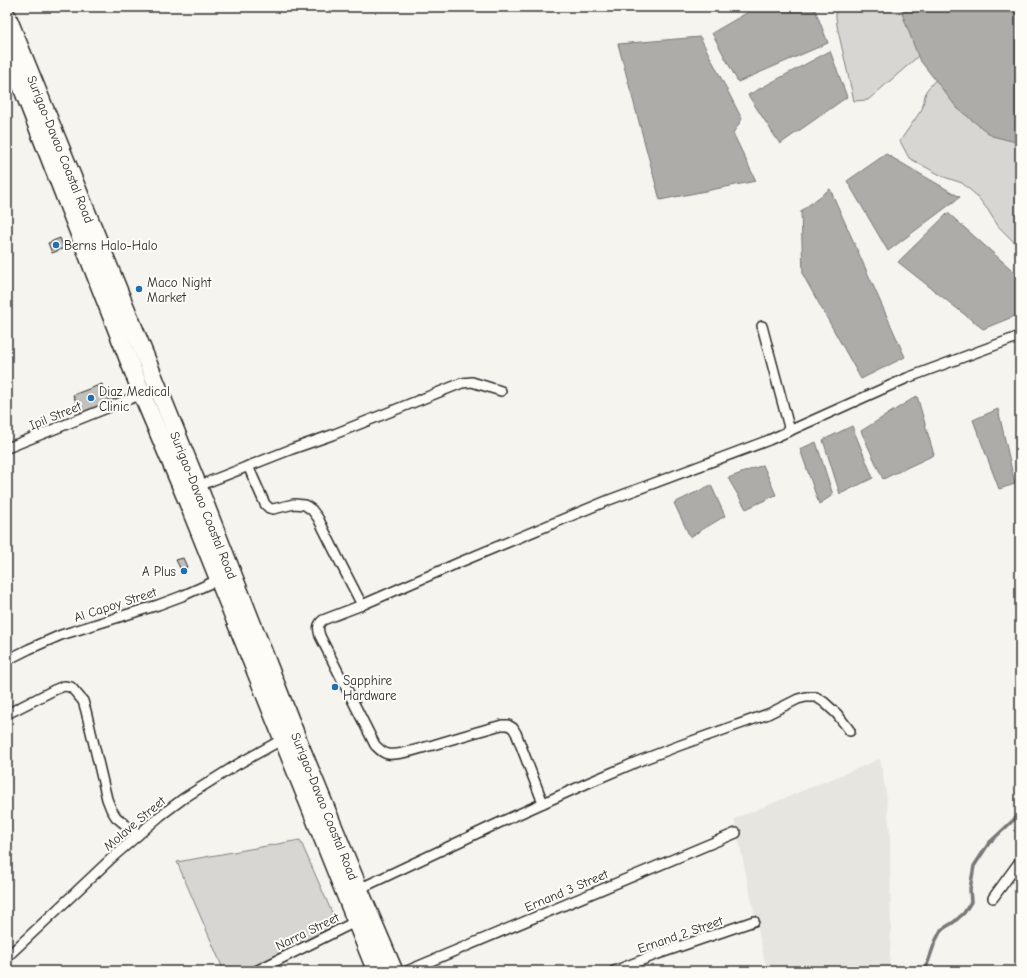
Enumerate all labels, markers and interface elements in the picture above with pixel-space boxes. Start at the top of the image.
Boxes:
street label: Surigao-Davao Coastal Road [24,73,97,225]
place label: Berns Halo-Halo [64,238,158,253]
marker: Berns Halo-Halo [51,240,61,250]
place label: Maco Night Market [147,275,212,305]
marker: Maco Night Market [134,284,144,294]
place label: Diaz Medical Clinic [99,384,170,414]
marker: Diaz Medical Clinic [86,393,96,403]
street label: Ipil Street [27,398,85,433]
street label: Surigao-Davao Coastal Road [167,429,240,581]
place label: A Plus [142,564,176,579]
marker: A Plus [179,566,189,576]
street label: Al Capoy Street [72,584,160,625]
place label: Sapphire Hardware [343,673,397,703]
marker: Sapphire Hardware [330,682,340,692]
street label: Surigao-Davao Coastal Road [288,730,361,882]
street label: Molave Street [100,792,169,854]
street label: Ernand 3 Street [522,866,611,915]
street label: Narra Street [273,909,343,953]
street label: Ernand 2 Street [636,912,726,956]

